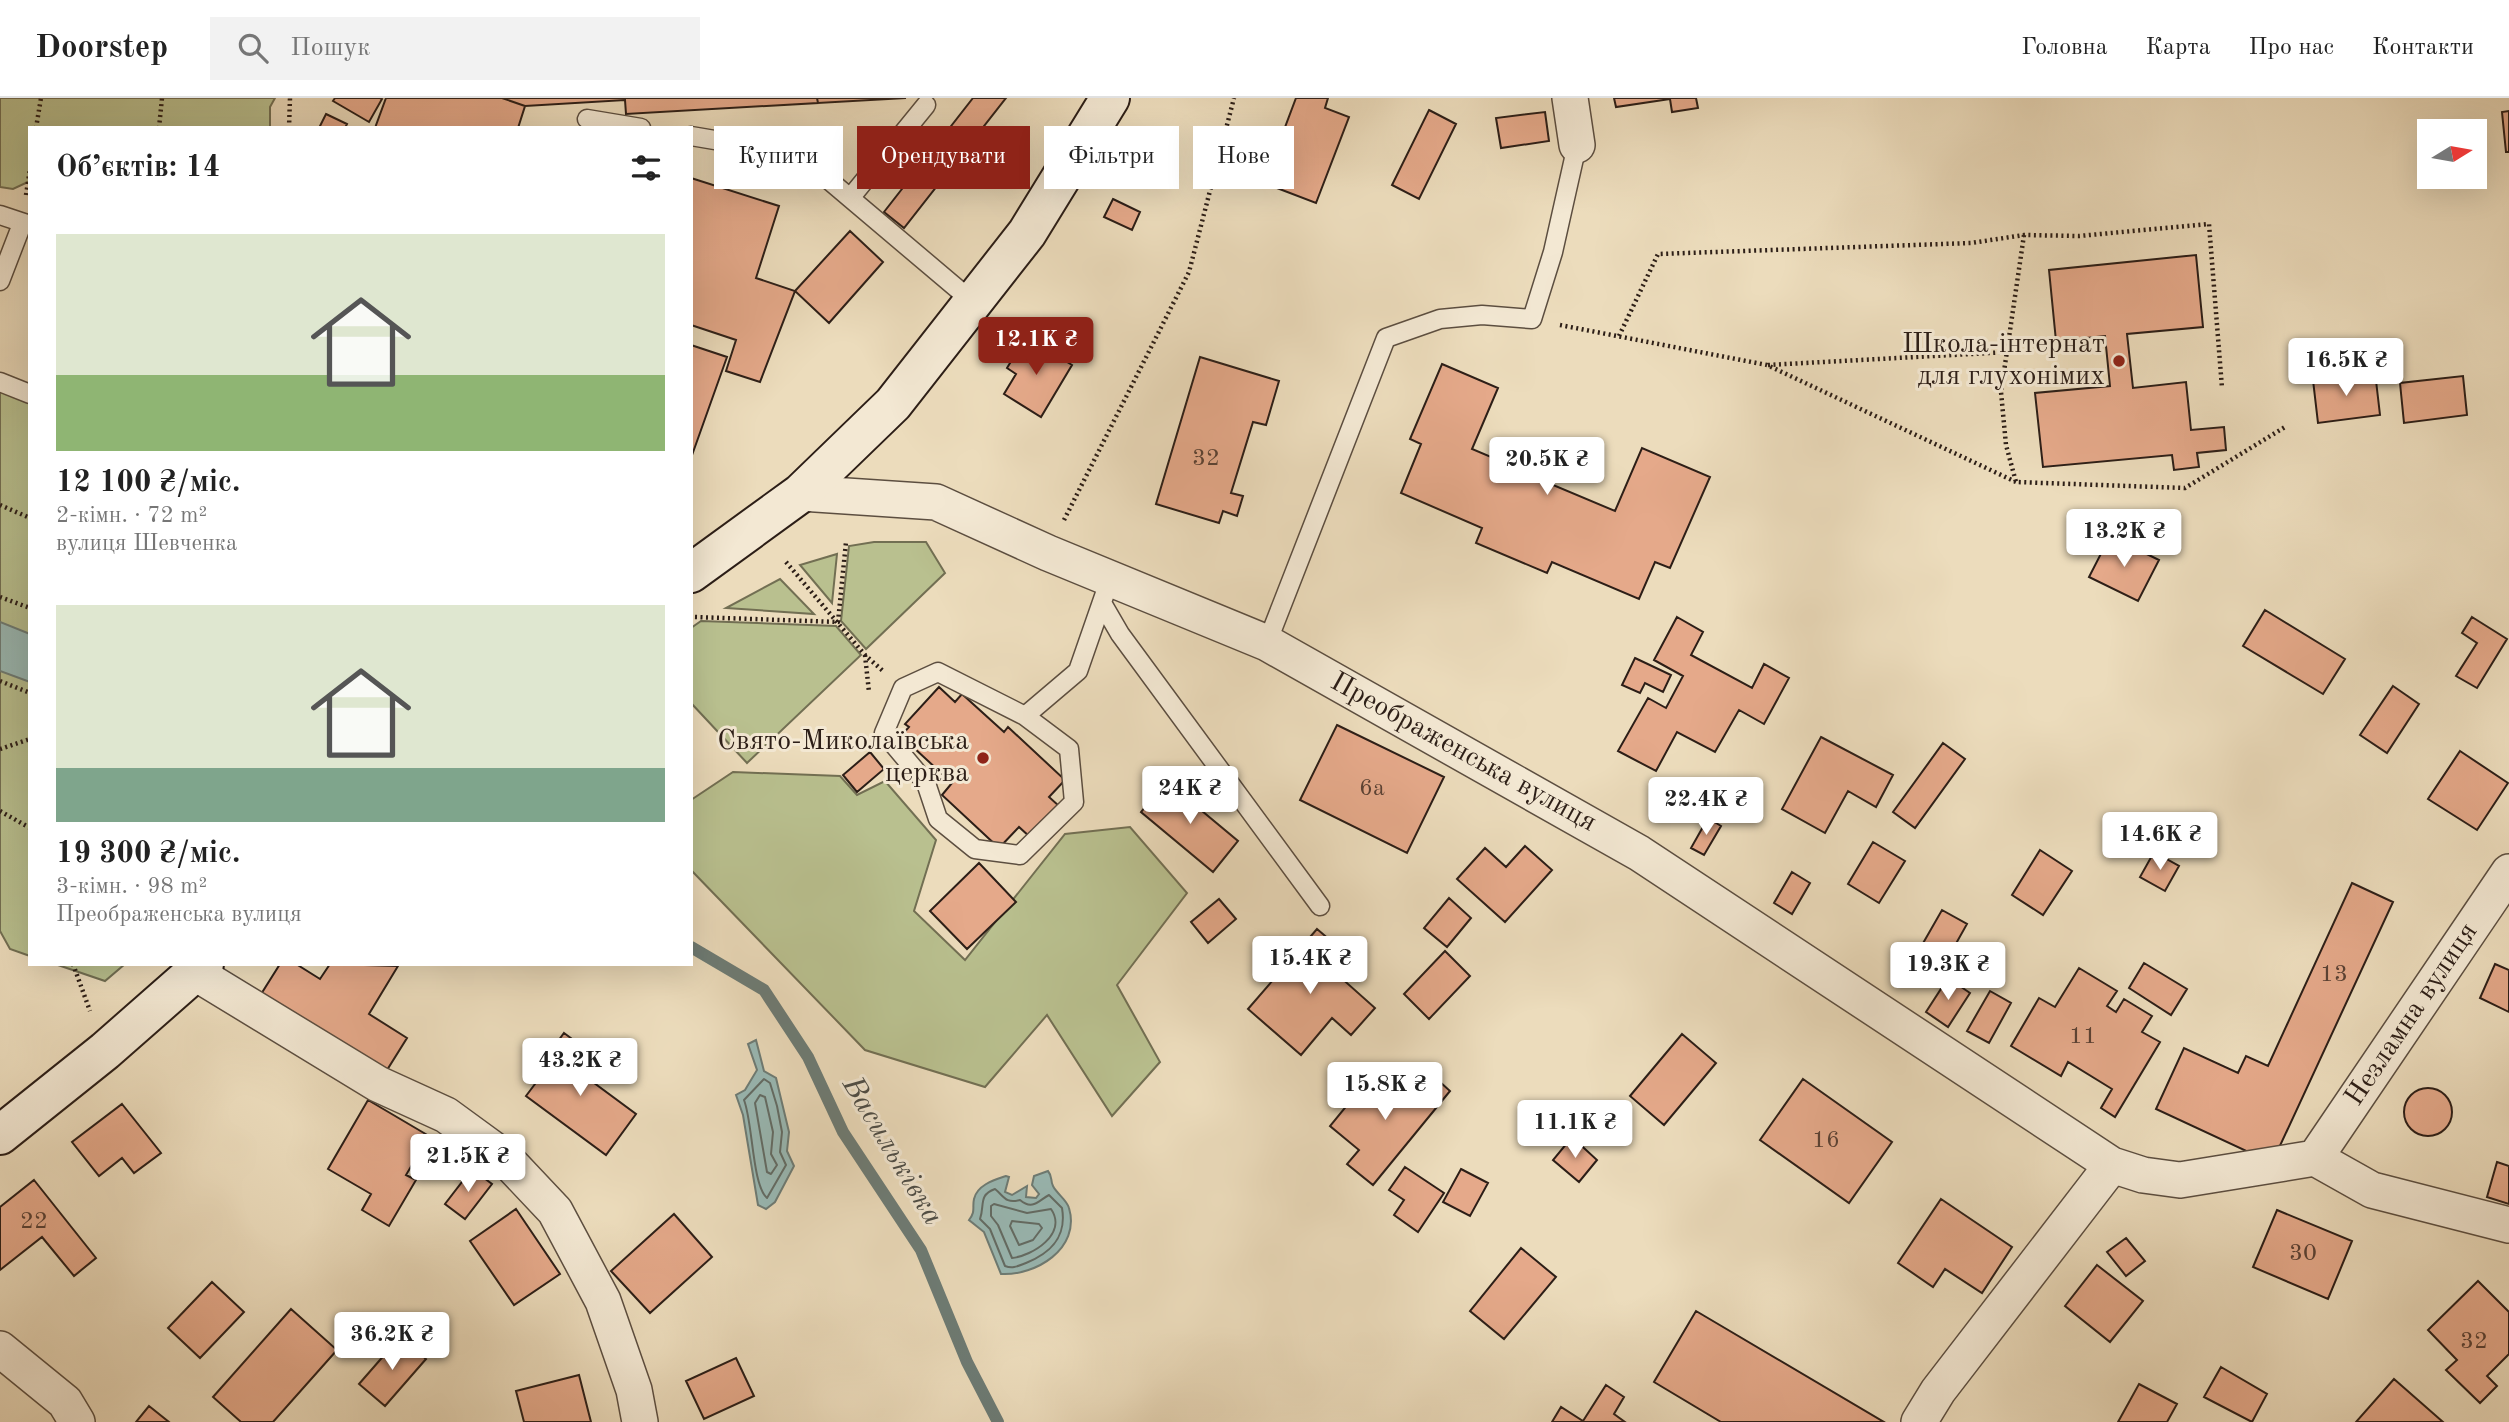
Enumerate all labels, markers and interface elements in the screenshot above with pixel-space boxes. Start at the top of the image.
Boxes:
search box [210,17,700,80]
icon: search [234,29,272,67]
text: Doorstep [35,32,168,65]
text: Пошук [290,35,370,61]
text: Головна [2021,36,2108,60]
text: Карта [2146,36,2211,60]
text: Про нас [2249,36,2334,60]
text: Контакти [2372,36,2474,60]
north arrow [2417,119,2487,189]
map controls [2417,119,2487,189]
chip: Купити [714,126,843,189]
chip: Орендувати [857,126,1030,189]
chip: Фільтри [1044,126,1179,189]
chip: Нове [1193,126,1294,189]
icon: filters [627,149,665,187]
text: Об’єктів: 14 [56,153,220,183]
icon: home [298,279,424,405]
pin: 12.1K ₴ [971,317,1101,377]
text: 12.1K ₴ [994,328,1078,351]
place label: Школа-інтернат для глухонімих [1902,331,2105,391]
pin: 16.5K ₴ [2281,338,2411,398]
text: 16.5K ₴ [2304,349,2388,372]
marker: Школа-інтернат для глухонімих [2111,353,2127,369]
pin: 20.5K ₴ [1482,438,1612,497]
house number: 32 [1192,447,1220,471]
text: 20.5K ₴ [1505,448,1589,471]
text: 12 100 ₴/міс. [56,468,240,498]
text: 2-кімн. · 72 m² [56,504,207,527]
pin: 13.2K ₴ [2059,510,2189,569]
text: 13.2K ₴ [2082,520,2166,543]
text: вулиця Шевченка [56,532,237,555]
icon: home [298,650,424,776]
street label: Преображенська вулиця [1325,668,1601,838]
place label: Свято-Миколаївська церква [717,728,969,788]
marker: Свято-Миколаївська церква [975,750,991,766]
pin: 24K ₴ [1141,766,1239,826]
text: 24K ₴ [1158,777,1222,800]
house number: 6а [1359,777,1385,801]
pin: 22.4K ₴ [1641,778,1771,837]
text: 22.4K ₴ [1664,788,1748,811]
pin: 14.6K ₴ [2095,812,2225,872]
text: 14.6K ₴ [2118,823,2202,846]
text: 19 300 ₴/міс. [56,839,240,869]
text: 3-кімн. · 98 m² [56,875,207,898]
text: Преображенська вулиця [56,903,302,926]
street label: Незламна вулиця [2341,918,2483,1112]
pin: 15.4K ₴ [1245,936,1375,996]
pin: 19.3K ₴ [1883,942,2013,1002]
text: 15.4K ₴ [1268,947,1352,970]
text: 19.3K ₴ [1906,953,1990,976]
house number: 13 [2320,963,2348,987]
house number: 11 [2069,1025,2097,1049]
pin: 43.2K ₴ [515,1038,645,1098]
text: 43.2K ₴ [538,1049,622,1072]
pin: 15.8K ₴ [1320,1062,1450,1122]
water label: Васильківка [835,1071,948,1231]
text: 15.8K ₴ [1343,1073,1427,1096]
pin: 11.1K ₴ [1510,1100,1640,1160]
text: 11.1K ₴ [1533,1111,1617,1134]
house number: 16 [1812,1129,1840,1153]
pin: 21.5K ₴ [403,1134,533,1194]
text: 21.5K ₴ [426,1145,510,1168]
house number: 22 [20,1210,48,1234]
house number: 30 [2289,1242,2317,1266]
pin: 36.2K ₴ [327,1312,457,1372]
text: 36.2K ₴ [350,1323,434,1346]
house number: 32 [2460,1330,2488,1354]

